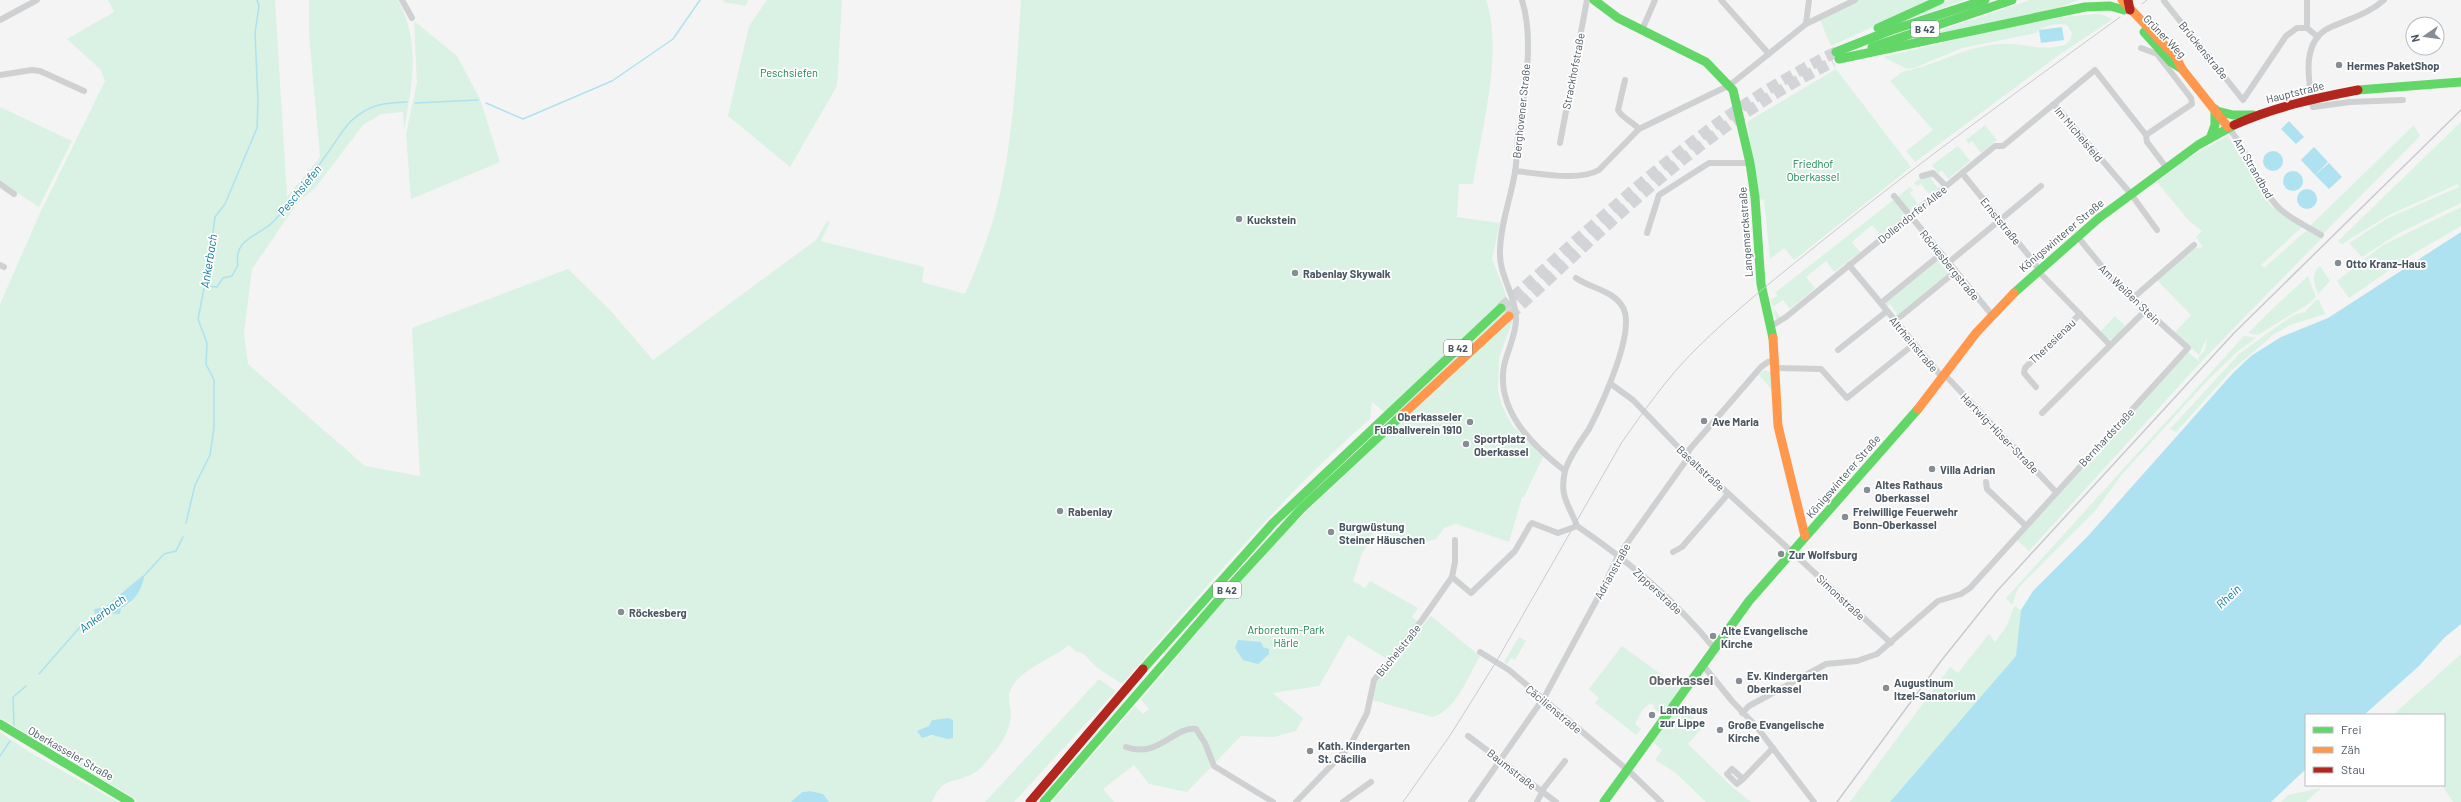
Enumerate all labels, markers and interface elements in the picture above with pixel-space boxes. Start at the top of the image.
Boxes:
street label: Grüner Weg [2141,12,2189,61]
north arrow [2405,16,2445,56]
street label: Brückenstraße [2177,19,2231,82]
road number: B 42 [1911,21,1939,37]
street label: Strackhofstraße [1559,32,1587,110]
text: N [2408,33,2422,43]
place label: Hermes PaketShop [2347,59,2440,72]
marker: Hermes PaketShop [2334,60,2344,70]
street label: Berghovener Straße [1510,63,1532,159]
park label: Peschsiefen [760,66,818,79]
street label: Hauptstraße [2264,78,2326,106]
street label: Im Michelsfeld [2052,104,2106,164]
street label: Am Strandbad [2231,136,2277,200]
park label: Friedhof Oberkassel [1787,157,1839,183]
water label: Peschsiefen [274,162,324,218]
street label: Dollendorfer Allee [1875,182,1949,246]
street label: Langemarckstraße [1735,186,1755,277]
street label: Ernststraße [1978,195,2024,247]
street label: Königswinterer Straße [2016,196,2106,274]
place label: Kuckstein [1247,213,1296,226]
marker: Kuckstein [1234,214,1244,224]
street label: Röckesbergstraße [1918,227,1983,303]
water label: Ankerbach [197,233,219,289]
place label: Otto Kranz-Haus [2346,257,2427,270]
marker: Otto Kranz-Haus [2333,258,2343,268]
street label: Am Weißen Stein [2096,261,2164,327]
place label: Rabenlay Skywalk [1303,267,1391,280]
marker: Rabenlay Skywalk [1290,268,1300,278]
street label: Altrheinstraße [1887,314,1941,375]
street label: Theresienau [2026,316,2078,366]
road number: B 42 [1444,340,1472,356]
street label: Hartwig-Hüser-Straße [1958,390,2042,476]
street label: Bernhardstraße [2076,405,2136,469]
place label: Oberkasseler Fußballverein 1910 [1374,410,1463,436]
place label: Ave Maria [1712,415,1759,428]
marker: Ave Maria [1699,416,1709,426]
marker: Oberkasseler Fußballverein 1910 [1465,417,1475,427]
place label: Sportplatz Oberkassel [1474,432,1529,458]
street label: Königswinterer Straße [1803,432,1883,520]
marker: Sportplatz Oberkassel [1461,439,1471,449]
street label: Basaltstraße [1674,443,1728,494]
place label: Villa Adrian [1940,463,1995,476]
marker: Villa Adrian [1927,464,1937,474]
place label: Altes Rathaus Oberkassel [1875,478,1943,504]
marker: Altes Rathaus Oberkassel [1862,485,1872,495]
place label: Rabenlay [1068,505,1113,518]
place label: Freiwillige Feuerwehr Bonn-Oberkassel [1853,505,1959,531]
marker: Rabenlay [1055,506,1065,516]
marker: Freiwillige Feuerwehr Bonn-Oberkassel [1840,512,1850,522]
place label: Burgwüstung Steiner Häuschen [1339,520,1425,546]
marker: Burgwüstung Steiner Häuschen [1326,527,1336,537]
street label: Adrianstraße [1591,541,1633,601]
place label: Zur Wolfsburg [1789,548,1857,561]
marker: Zur Wolfsburg [1776,549,1786,559]
street label: Zipperstraße [1631,565,1685,617]
street label: Simonstraße [1814,571,1868,623]
water label: Rhein [2213,581,2243,611]
road number: B 42 [1213,582,1241,598]
water label: Ankerbach [76,591,128,635]
place label: Röckesberg [629,606,687,619]
marker: Röckesberg [616,607,626,617]
street label: Büchelstraße [1373,621,1423,679]
park label: Arboretum-Park Härle [1247,623,1325,649]
place label: Alte Evangelische Kirche [1721,624,1808,650]
marker: Alte Evangelische Kirche [1708,631,1718,641]
place label: Ev. Kindergarten Oberkassel [1747,669,1828,695]
district label: Oberkassel [1649,672,1713,688]
marker: Ev. Kindergarten Oberkassel [1734,676,1744,686]
place label: Augustinum Itzel-Sanatorium [1894,676,1976,702]
street label: Cäcilienstraße [1524,682,1585,736]
marker: Augustinum Itzel-Sanatorium [1881,683,1891,693]
place label: Landhaus zur Lippe [1660,703,1708,729]
marker: Landhaus zur Lippe [1647,710,1657,720]
legend [2305,714,2445,786]
place label: Große Evangelische Kirche [1728,718,1824,744]
text: Frei [2341,722,2361,736]
street label: Oberkasseler Straße [26,723,116,783]
marker: Große Evangelische Kirche [1715,725,1725,735]
place label: Kath. Kindergarten St. Cäcilia [1318,739,1410,765]
text: Zäh [2341,742,2360,756]
marker: Kath. Kindergarten St. Cäcilia [1305,746,1315,756]
street label: Baumstraße [1485,746,1539,792]
text: Stau [2341,762,2365,776]

